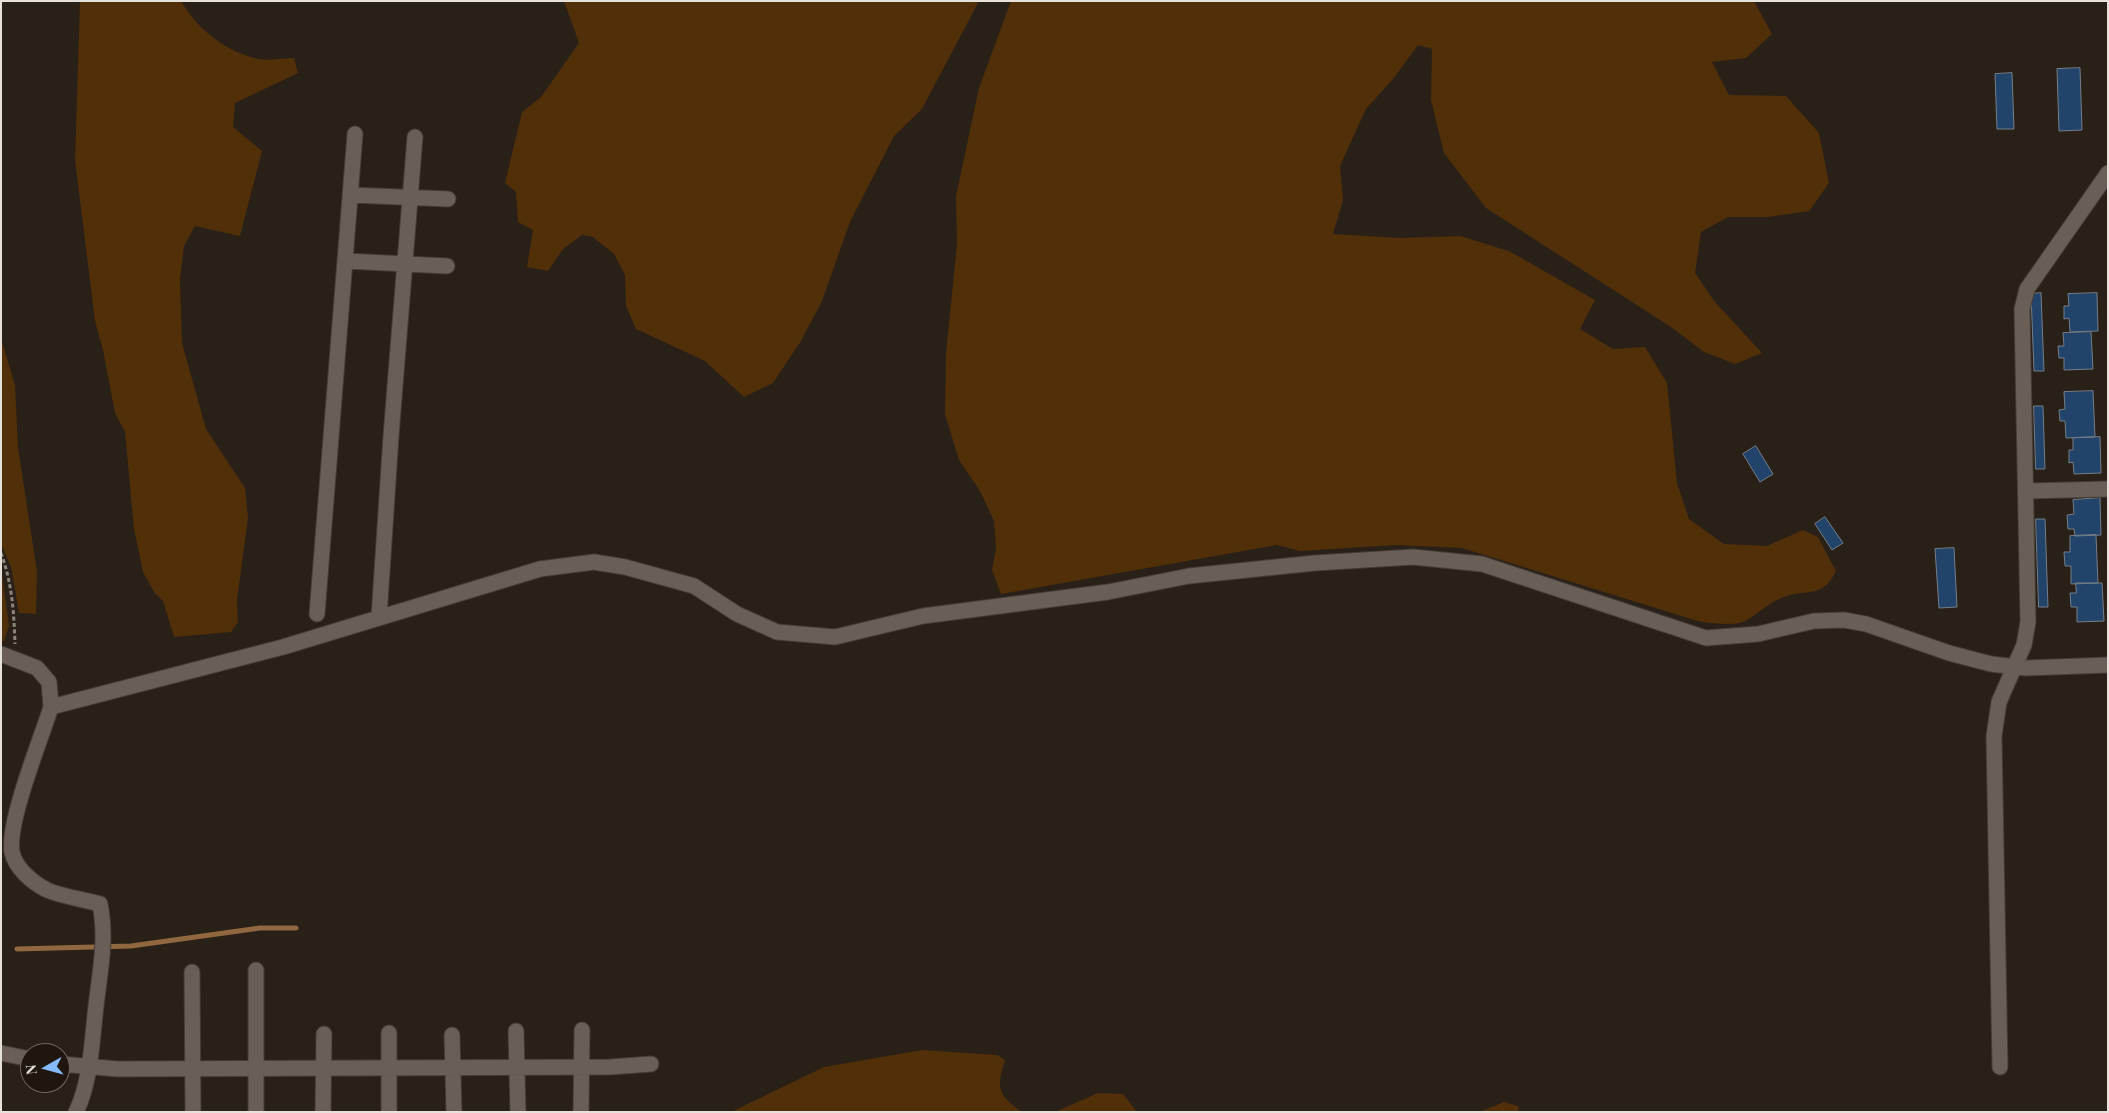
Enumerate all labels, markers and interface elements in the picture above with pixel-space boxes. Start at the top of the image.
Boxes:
north arrow [20,1043,70,1093]
text: N [21,1064,41,1076]

